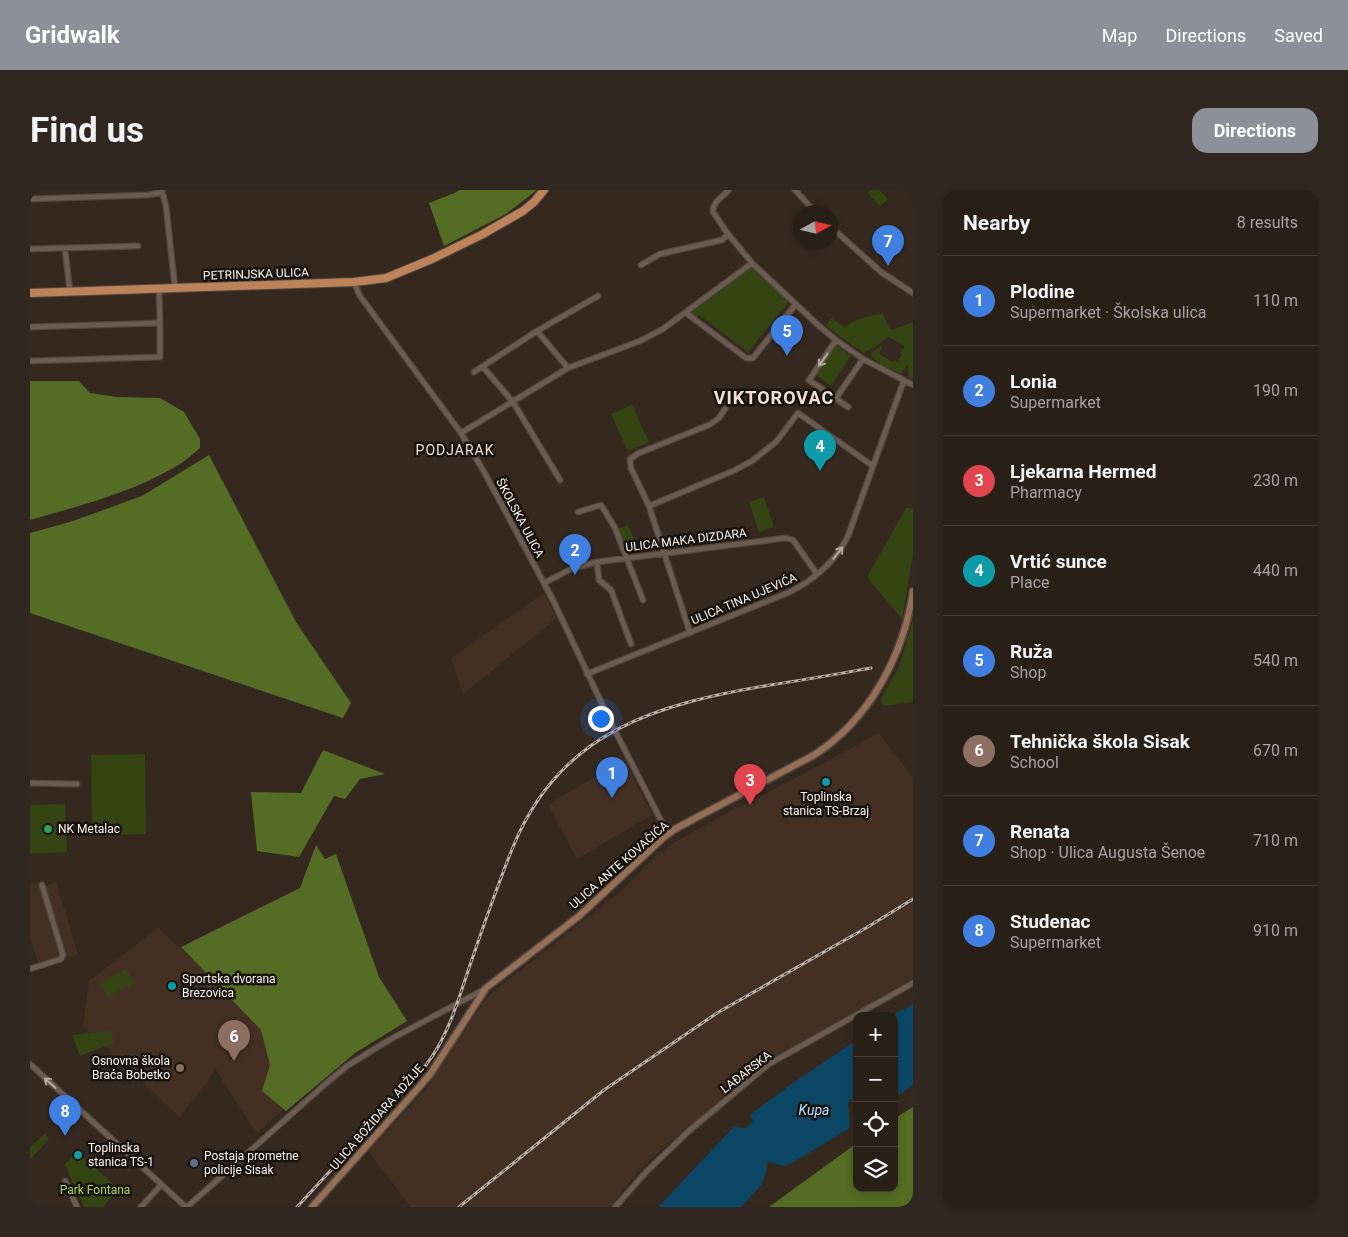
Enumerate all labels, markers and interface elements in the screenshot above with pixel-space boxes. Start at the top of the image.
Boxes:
text: Gridwalk [25,21,120,49]
text: Map [1102,25,1137,46]
text: Directions [1165,25,1246,46]
text: Saved [1274,25,1323,46]
button: Directions [1192,108,1318,153]
text: Find us [30,110,144,151]
north arrow [793,205,838,250]
text: Nearby [963,211,1030,235]
text: 8 results [1237,213,1298,232]
pin: 7 [872,225,904,266]
street label: PETRINJSKA ULICA [203,265,309,283]
text: Plodine [1010,280,1075,303]
text: 1 [974,291,984,310]
text: 110 m [1253,291,1298,310]
text: Supermarket · Školska ulica [1010,303,1207,322]
pin: 5 [771,315,803,356]
one-way arrow [818,353,828,367]
text: Lonia [1010,370,1057,393]
text: 2 [974,381,984,400]
text: 190 m [1253,381,1298,400]
district label: VIKTOROVAC [714,387,834,408]
text: Supermarket [1010,393,1101,412]
pin: 4 [804,430,836,471]
district label: PODJARAK [416,442,494,458]
text: Ljekarna Hermed [1010,460,1156,483]
text: 3 [974,471,984,490]
text: 230 m [1253,471,1298,490]
street label: ŠKOLSKA ULICA [493,475,548,560]
text: Pharmacy [1010,483,1082,502]
street label: ULICA MAKA DIZDARA [625,526,748,554]
pin: 2 [559,534,591,575]
one-way arrow [833,546,844,559]
text: Vrtić sunce [1010,550,1107,573]
text: 4 [974,561,984,580]
text: 440 m [1253,561,1298,580]
street label: ULICA TINA UJEVIĆA [689,569,799,628]
text: Place [1010,573,1050,592]
text: Ruža [1010,640,1053,663]
text: 5 [974,651,984,670]
text: 540 m [1253,651,1298,670]
text: Shop [1010,663,1046,682]
your location [588,706,614,732]
text: Tehnička škola Sisak [1010,730,1190,753]
text: 6 [974,741,984,760]
text: 670 m [1253,741,1298,760]
text: School [1010,753,1059,772]
pin: 1 [596,757,628,798]
pin: 3 [734,764,766,805]
marker: Toplinska stanica TS-Brzaj [820,776,832,788]
place label: Toplinska stanica TS-Brzaj [783,790,869,818]
street label: ULICA ANTE KOVAČIĆA [566,817,671,912]
text: Renata [1010,820,1070,843]
place label: NK Metalac [58,822,120,836]
marker: NK Metalac [42,823,54,835]
text: 7 [974,831,984,850]
text: 710 m [1253,831,1298,850]
text: Shop · Ulica Augusta Šenoe [1010,843,1205,862]
text: Studenac [1010,910,1090,933]
text: 8 [974,921,984,940]
text: 910 m [1253,921,1298,940]
text: Supermarket [1010,933,1101,952]
place label: Sportska dvorana Brezovica [182,972,276,1000]
marker: Sportska dvorana Brezovica [166,980,178,992]
map controls [853,1012,898,1192]
button: + [853,1012,898,1057]
pin: 6 [218,1020,250,1061]
street label: LAĐARSKA [718,1048,774,1096]
place label: Osnovna škola Braća Bobetko [92,1054,170,1082]
button: − [853,1057,898,1102]
street label: ULICA BOŽIDARA ADŽIJE [327,1061,427,1173]
marker: Osnovna škola Braća Bobetko [174,1062,186,1074]
one-way arrow [43,1077,56,1088]
pin: 8 [49,1095,81,1136]
water label: Kupa [799,1102,829,1118]
button: locate [853,1102,898,1147]
place label: Toplinska stanica TS-1 [88,1141,154,1169]
button: layers [853,1147,898,1192]
marker: Toplinska stanica TS-1 [72,1149,84,1161]
place label: Postaja prometne policije Sisak [204,1149,299,1177]
marker: Postaja prometne policije Sisak [188,1157,200,1169]
park label: Park Fontana [60,1183,130,1197]

